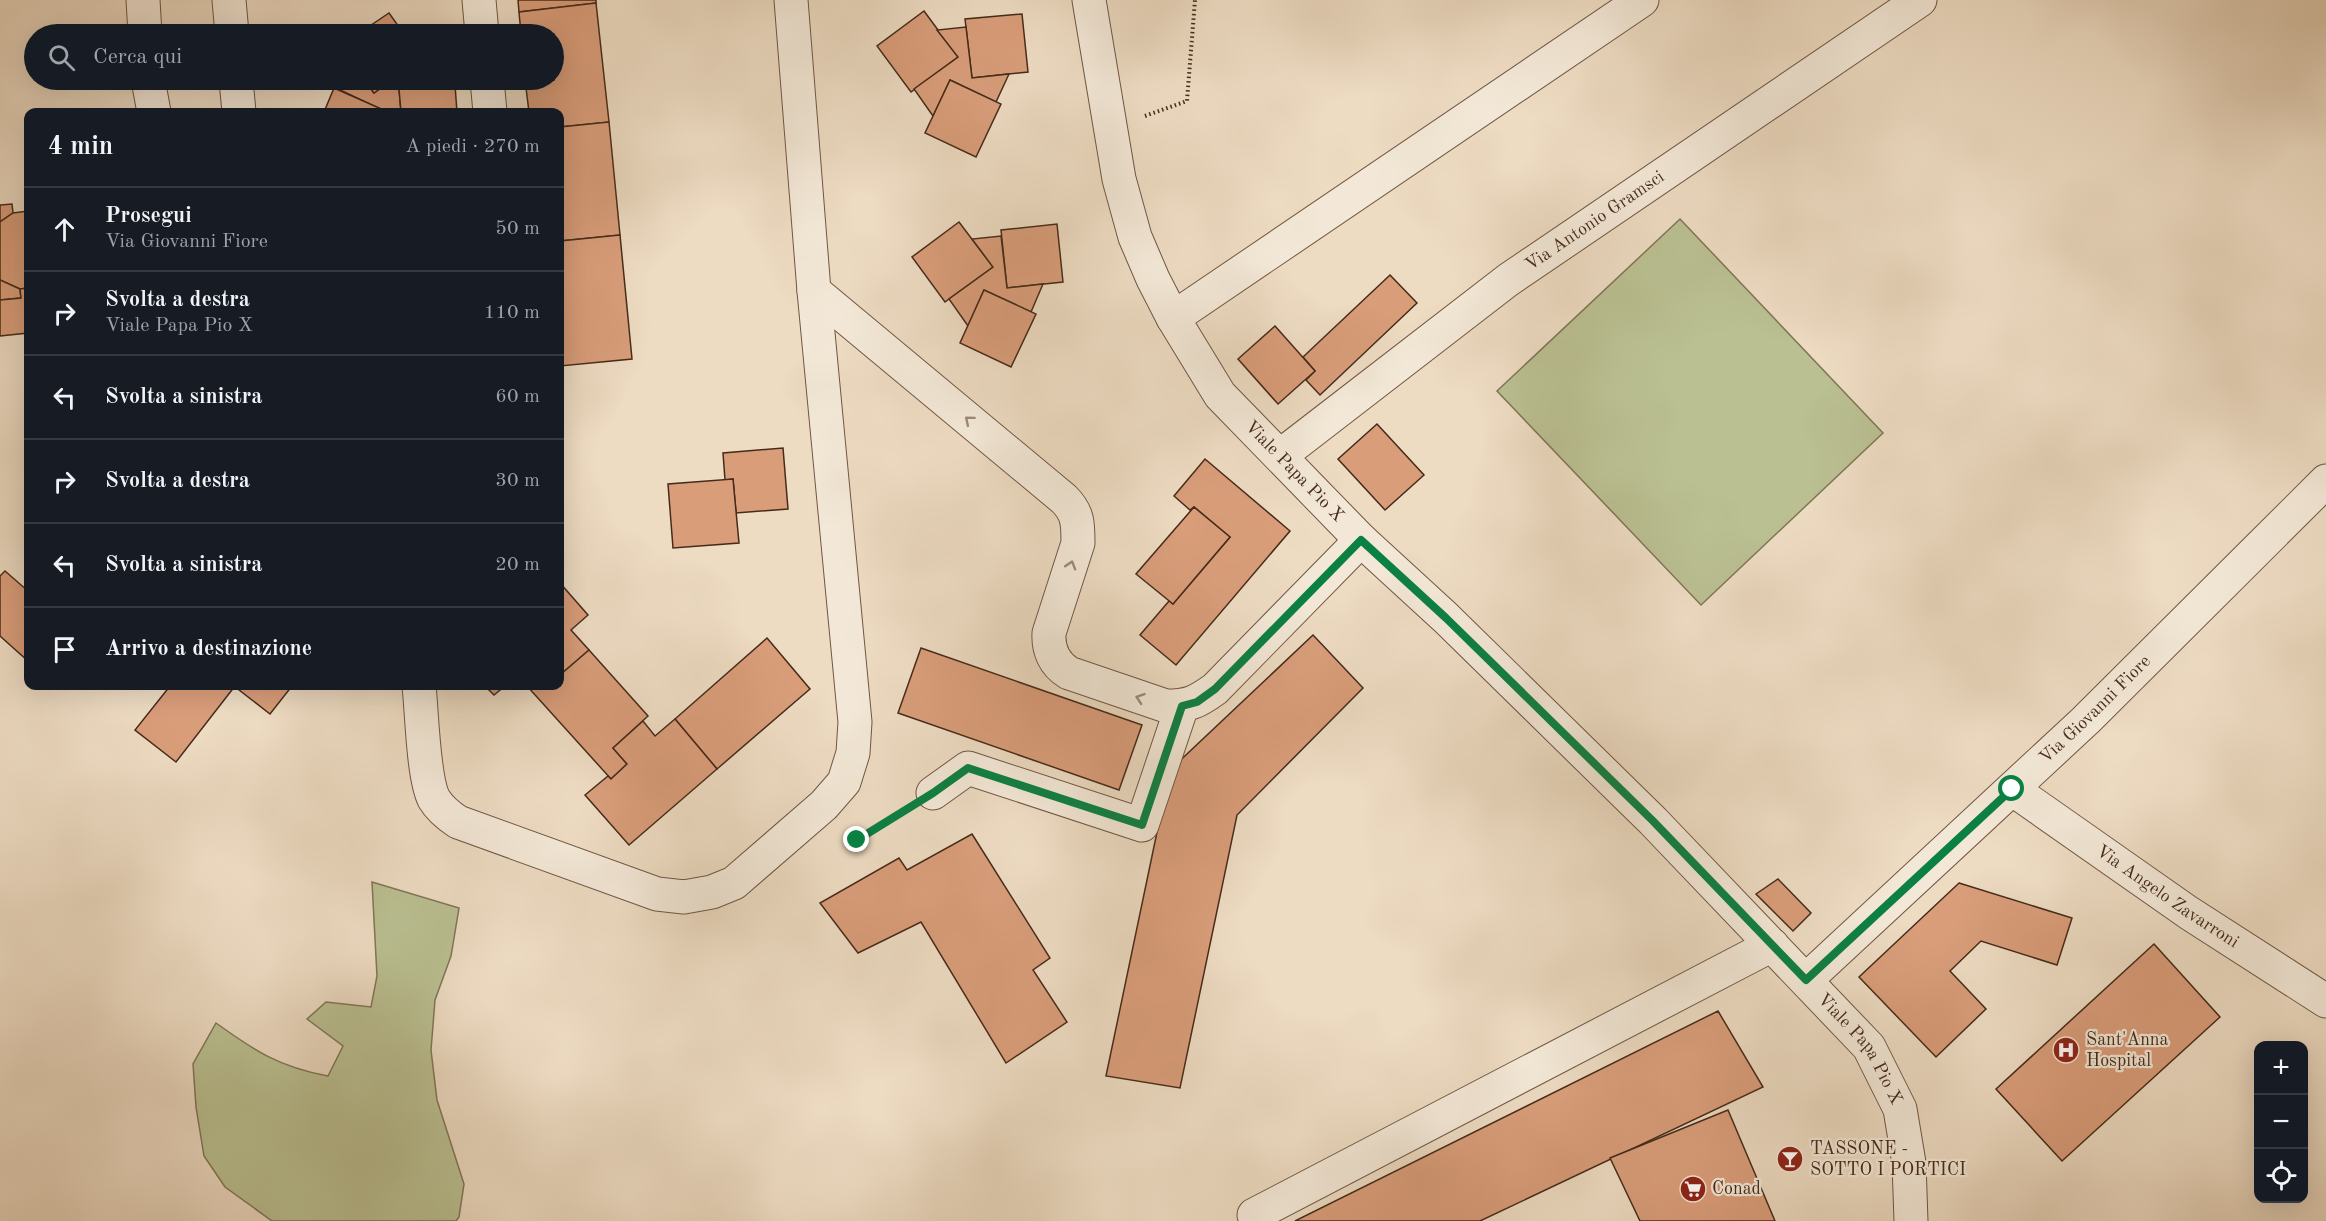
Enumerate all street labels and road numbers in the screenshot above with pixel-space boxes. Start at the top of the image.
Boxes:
street label: Via Antonio Gramsci [1522,168,1668,274]
street label: Viale Papa Pio X [1241,417,1348,526]
street label: Via Giovanni Fiore [2036,652,2154,767]
street label: Via Angelo Zavarroni [2093,842,2242,952]
street label: Viale Papa Pio X [1814,990,1905,1108]

